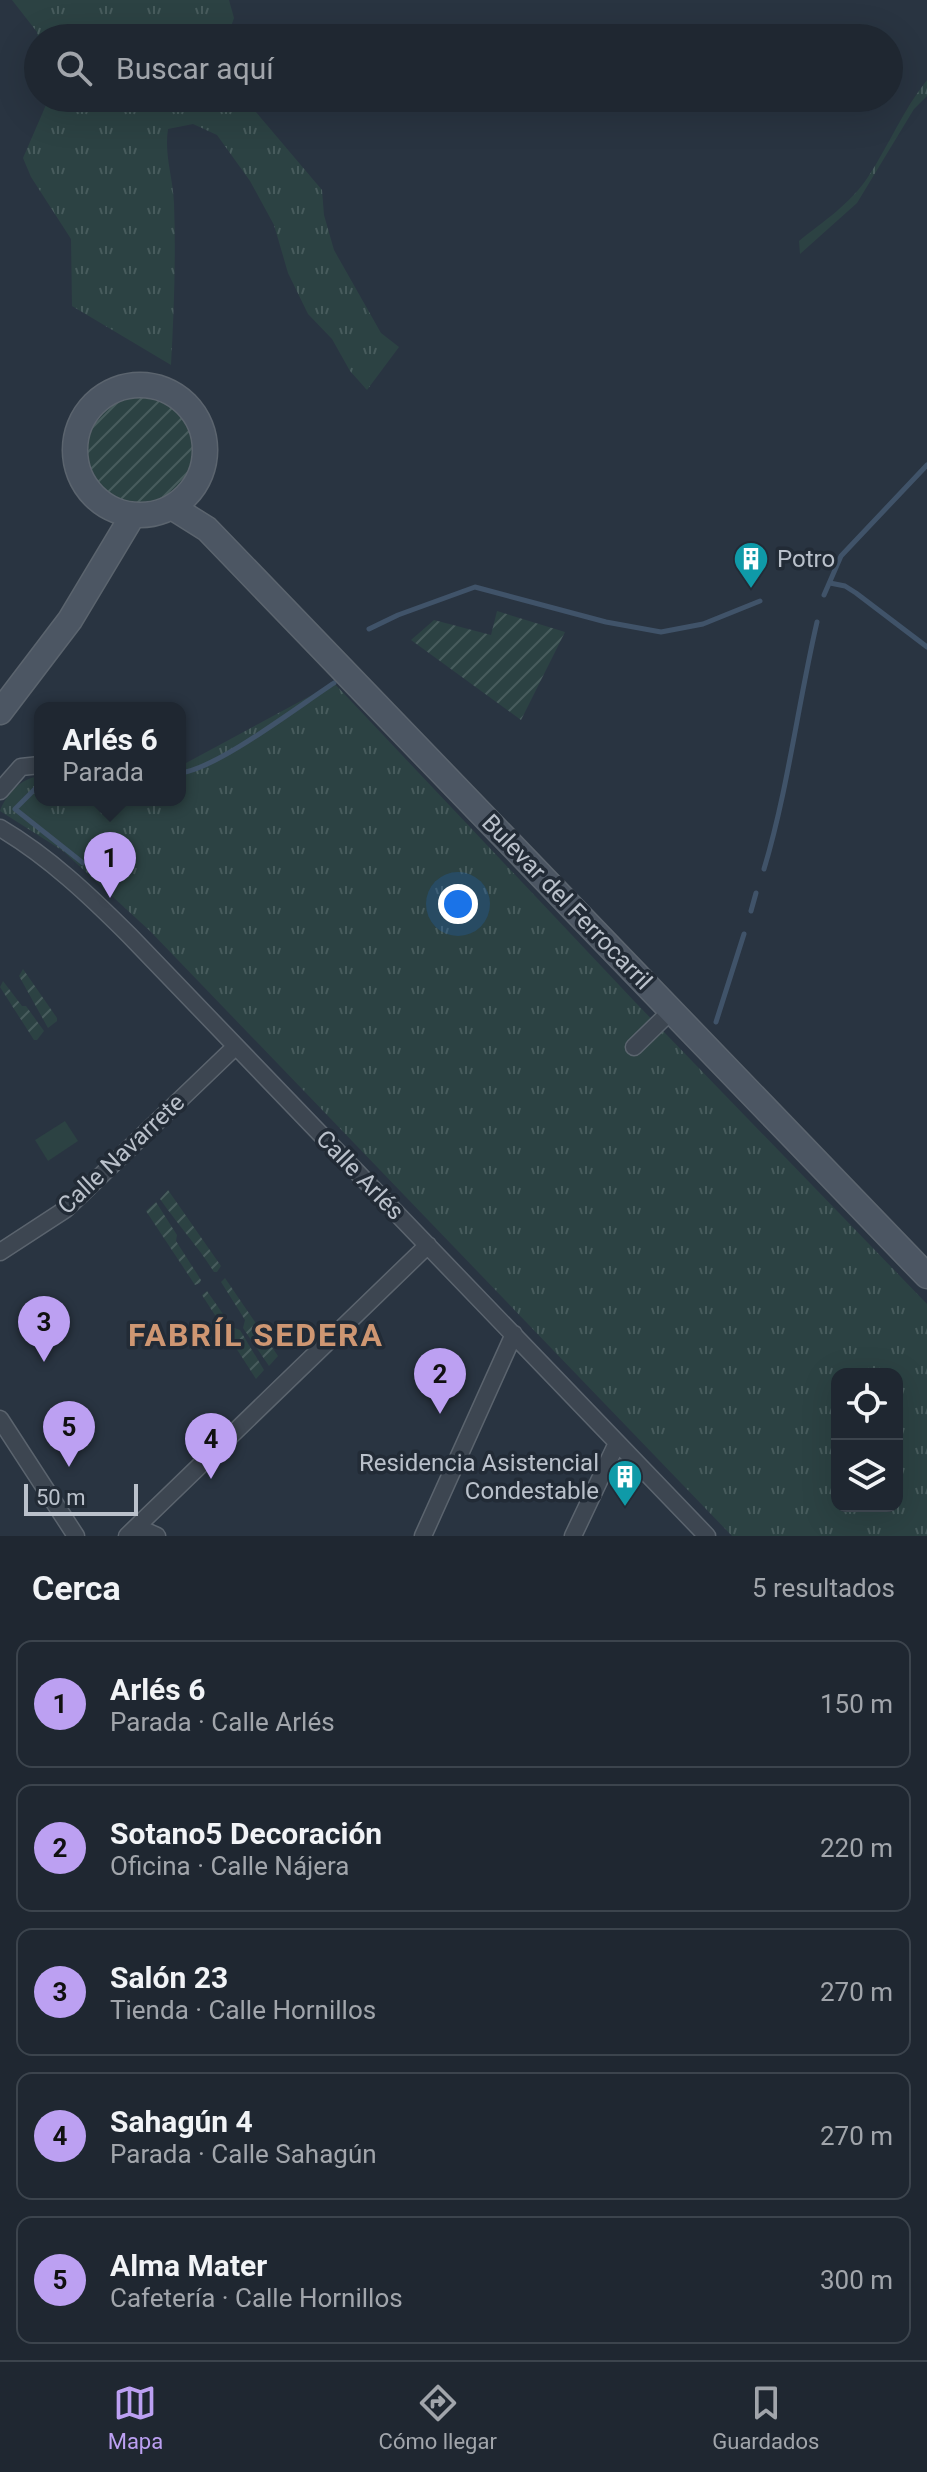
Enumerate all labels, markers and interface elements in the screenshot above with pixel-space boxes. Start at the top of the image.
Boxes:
search box [24,24,903,112]
icon: search [52,46,96,90]
text: Buscar aquí [116,51,274,86]
building icon: Potro [732,540,770,590]
place label: Potro [777,545,835,573]
popup [34,702,186,806]
text: Arlés 6 [62,722,158,757]
text: Parada [62,757,144,787]
street label: Bulevar del Ferrocarril [476,809,658,995]
pin: 1 [84,832,136,898]
your location [438,884,478,924]
street label: Calle Navarrete [52,1088,190,1220]
street label: Calle Arlés [310,1124,410,1226]
pin: 3 [18,1296,70,1362]
district label: FABRÍL SEDERA [128,1316,384,1354]
pin: 2 [414,1348,466,1414]
map controls [831,1368,903,1512]
button: locate [831,1368,903,1440]
pin: 5 [43,1401,95,1467]
pin: 4 [185,1413,237,1479]
button: layers [831,1440,903,1512]
place label: Residencia Asistencial Condestable [359,1449,599,1505]
building icon: Residencia Asistencial Condestable [606,1458,644,1508]
scale bar [24,1480,138,1516]
text: 50 m [36,1485,85,1510]
text: Cerca [32,1568,121,1608]
text: 5 resultados [752,1573,895,1603]
text: Arlés 6 [110,1672,205,1707]
text: 1 [53,1689,67,1719]
text: 150 m [820,1689,893,1719]
text: Parada · Calle Arlés [110,1707,335,1737]
text: Sotano5 Decoración [110,1816,382,1851]
text: 2 [53,1833,67,1863]
text: 220 m [820,1833,893,1863]
text: Oficina · Calle Nájera [110,1851,350,1881]
text: Salón 23 [110,1960,228,1995]
text: 3 [53,1977,67,2007]
text: 270 m [820,1977,893,2007]
text: Tienda · Calle Hornillos [110,1995,376,2025]
text: Sahagún 4 [110,2104,253,2139]
text: 4 [53,2121,67,2151]
text: 270 m [820,2121,893,2151]
text: Parada · Calle Sahagún [110,2139,377,2169]
text: Alma Mater [110,2248,267,2283]
text: 5 [53,2265,67,2295]
text: 300 m [820,2265,893,2295]
text: Cafetería · Calle Hornillos [110,2283,403,2313]
tab: Mapa [108,2381,163,2454]
tab: Cómo llegar [379,2381,497,2454]
tab: Guardados [712,2381,819,2454]

